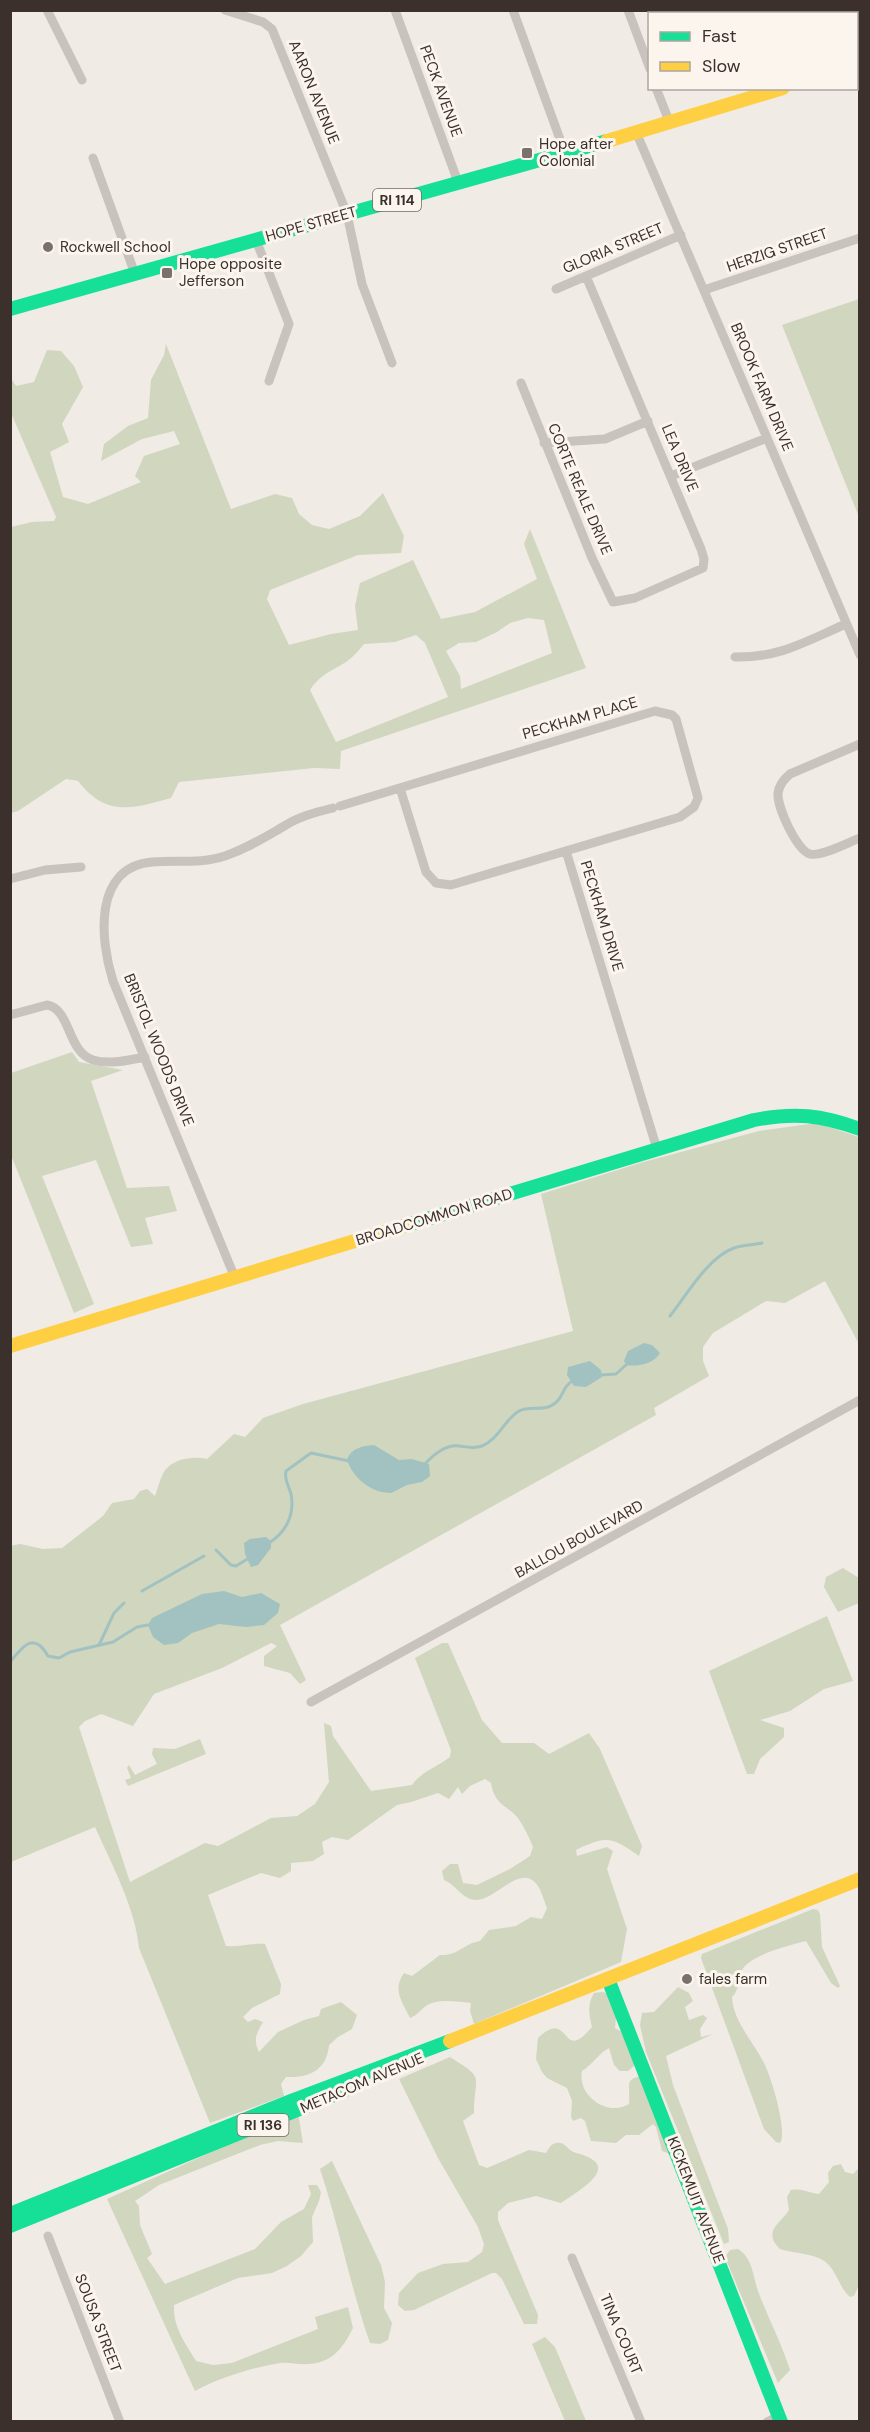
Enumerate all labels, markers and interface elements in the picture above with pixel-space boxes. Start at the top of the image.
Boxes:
legend [648,12,858,90]
text: Fast [702,24,737,48]
street label: AARON AVENUE [284,37,344,147]
street label: PECK AVENUE [415,42,467,140]
text: Slow [702,54,741,78]
place label: Hope after Colonial [539,134,613,171]
marker: Hope after Colonial [520,146,534,160]
road number: RI 114 [373,189,421,211]
street label: HOPE STREET [263,201,359,247]
street label: GLORIA STREET [560,218,666,278]
street label: HERZIG STREET [724,223,830,277]
place label: Rockwell School [60,237,171,257]
marker: Rockwell School [41,240,55,254]
place label: Hope opposite Jefferson [179,254,282,291]
marker: Hope opposite Jefferson [160,266,174,280]
street label: BROOK FARM DRIVE [726,320,798,454]
street label: CORTE REALE DRIVE [543,420,617,558]
street label: LEA DRIVE [657,421,703,495]
street label: PECKHAM PLACE [520,692,640,744]
street label: PECKHAM DRIVE [576,858,628,974]
street label: BRISTOL WOODS DRIVE [119,971,199,1129]
street label: BROADCOMMON ROAD [353,1184,515,1250]
street label: BALLOU BOULEVARD [511,1495,647,1583]
place label: fales farm [699,1969,767,1989]
marker: fales farm [680,1972,694,1986]
street label: METACOM AVENUE [297,2048,427,2118]
road number: RI 136 [238,2114,288,2136]
street label: KICKEMUIT AVENUE [663,2134,729,2266]
street label: SOUSA STREET [70,2271,126,2375]
street label: TINA COURT [595,2291,647,2377]

